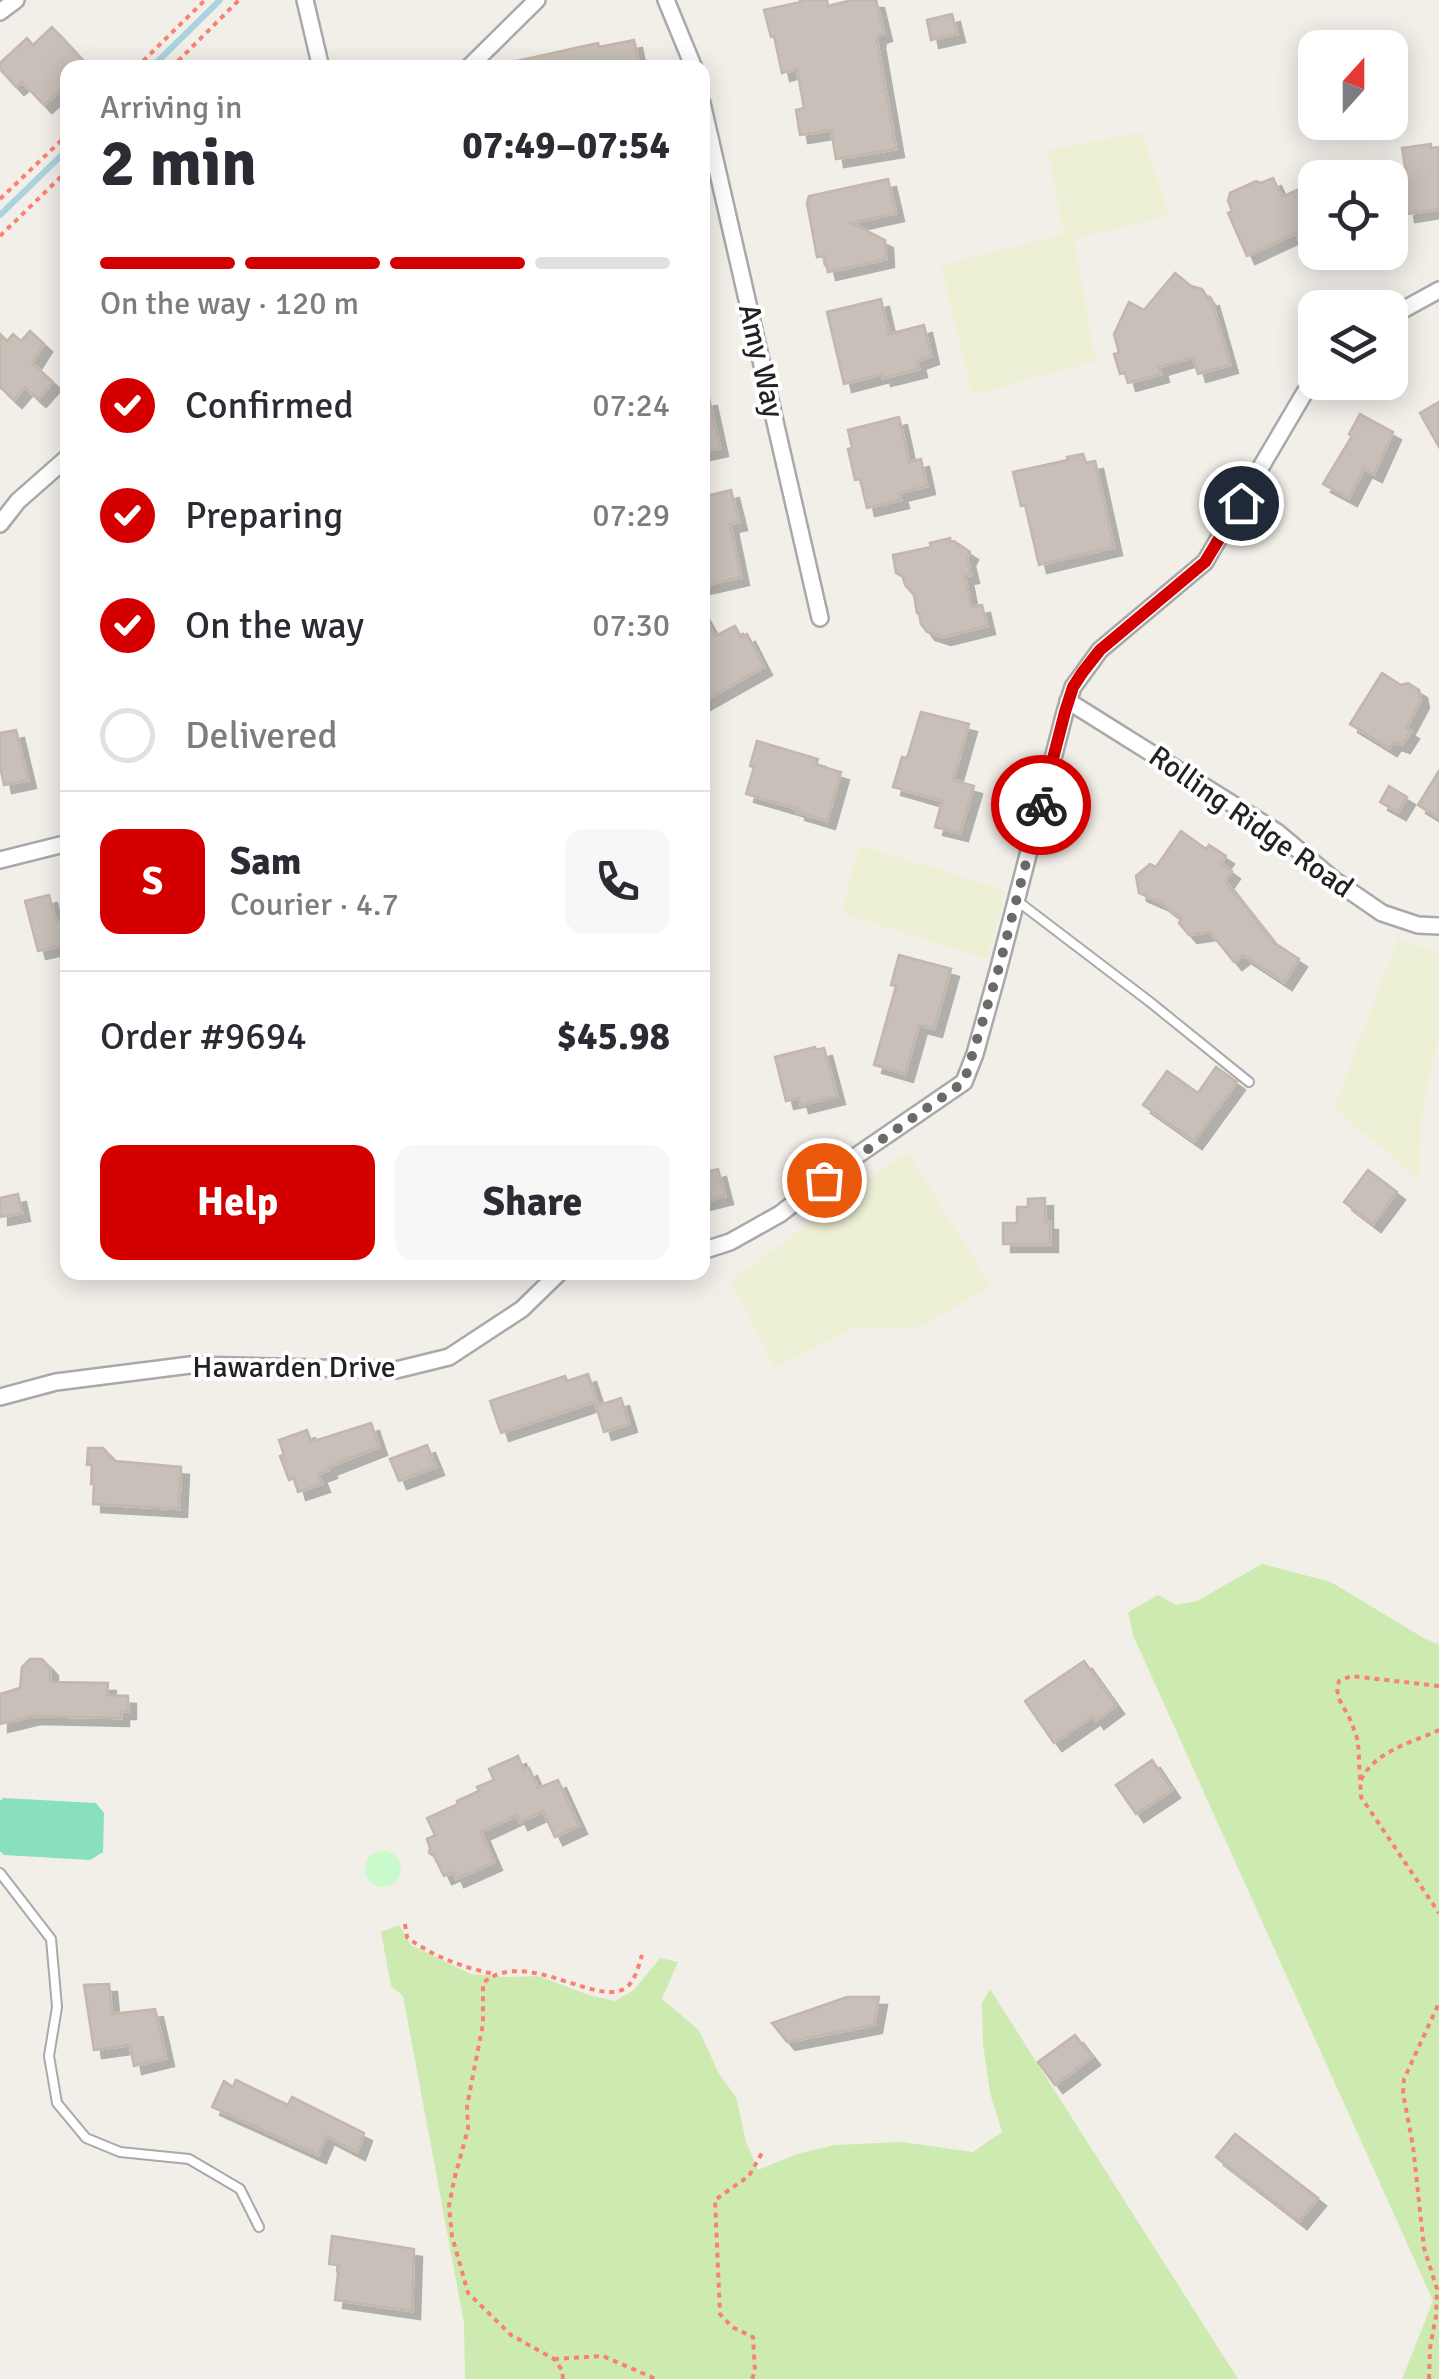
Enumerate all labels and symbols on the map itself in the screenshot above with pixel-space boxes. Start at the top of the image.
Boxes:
north arrow [1298,30,1408,140]
street label: Amy Way [730,300,792,422]
pin [1199,461,1284,546]
street label: Rolling Ridge Road [1142,738,1360,906]
courier [991,755,1091,855]
pin [782,1138,867,1223]
street label: Hawarden Drive [192,1349,396,1386]

